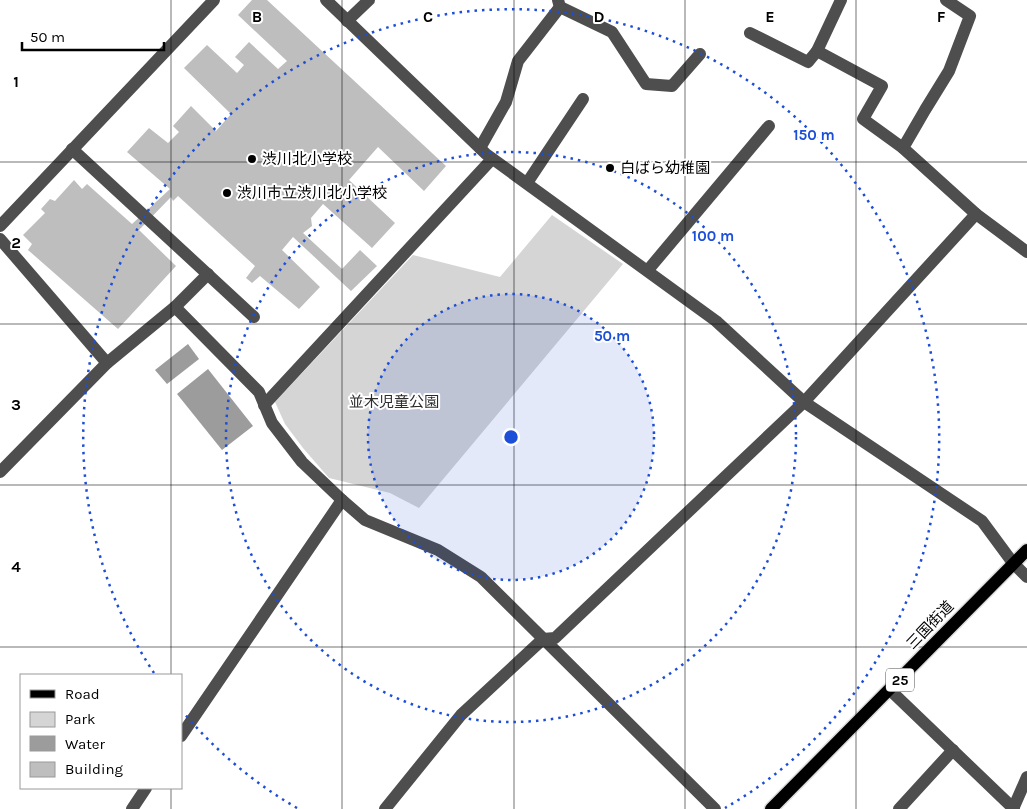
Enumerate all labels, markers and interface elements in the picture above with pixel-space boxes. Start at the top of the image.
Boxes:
text: B [252,7,262,26]
text: C [423,7,433,26]
text: D [594,7,605,26]
text: E [765,7,775,26]
text: F [937,7,946,26]
scale bar [22,20,165,52]
text: 50 m [30,28,65,46]
text: 1 [13,72,19,91]
text: 150 m [793,126,835,144]
place label: 渋川北小学校 [262,150,352,168]
marker: 渋川北小学校 [246,153,258,165]
place label: 白ばら幼稚園 [620,159,710,177]
marker: 白ばら幼稚園 [604,162,616,174]
place label: 渋川市立渋川北小学校 [237,184,387,202]
marker: 渋川市立渋川北小学校 [221,187,233,199]
text: 100 m [692,227,734,245]
text: 2 [11,233,21,252]
text: 50 m [594,327,630,345]
park label: 並木児童公園 [349,393,439,411]
text: 3 [11,395,21,414]
centre of rings [502,428,520,446]
text: 4 [11,557,21,576]
street label: 三国街道 [903,597,957,653]
road number: 25 [886,668,914,692]
legend [20,674,182,789]
text: Road [65,685,100,703]
text: Park [65,710,95,728]
text: Water [65,735,106,753]
text: Building [65,760,123,778]

